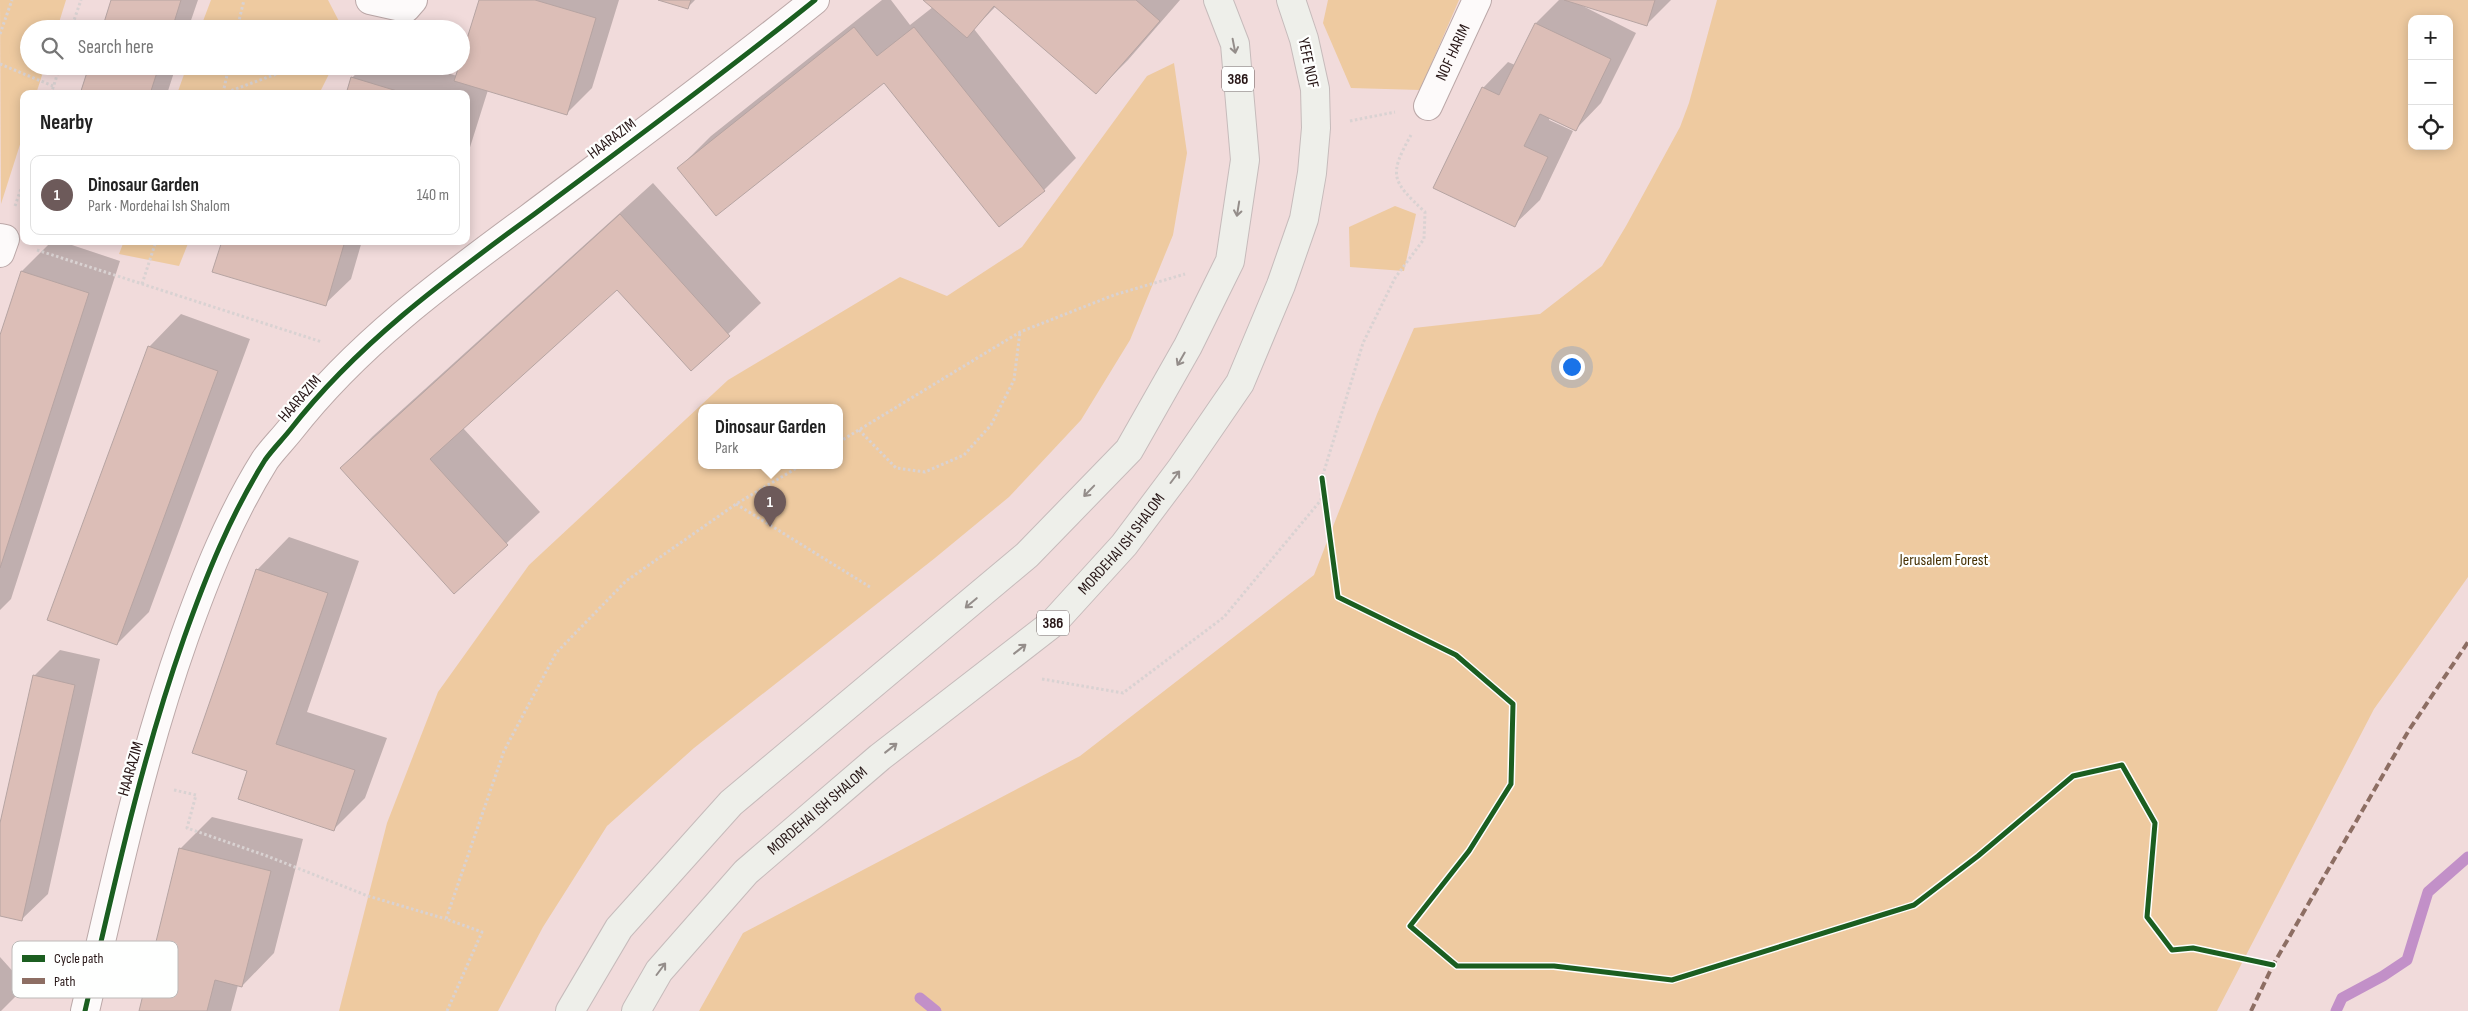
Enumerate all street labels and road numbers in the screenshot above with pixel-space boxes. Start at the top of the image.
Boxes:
street label: NOF HARIM [1432,21,1474,84]
street label: YEFE NOF [1293,36,1323,90]
road number: 386 [1222,66,1254,92]
street label: HAARAZIM [584,115,640,163]
street label: HAARAZIM [275,372,325,426]
street label: MORDEHAI ISH SHALOM [1074,490,1169,599]
road number: 386 [1037,610,1069,636]
street label: HAARAZIM [114,740,148,798]
street label: MORDEHAI ISH SHALOM [763,763,871,859]

